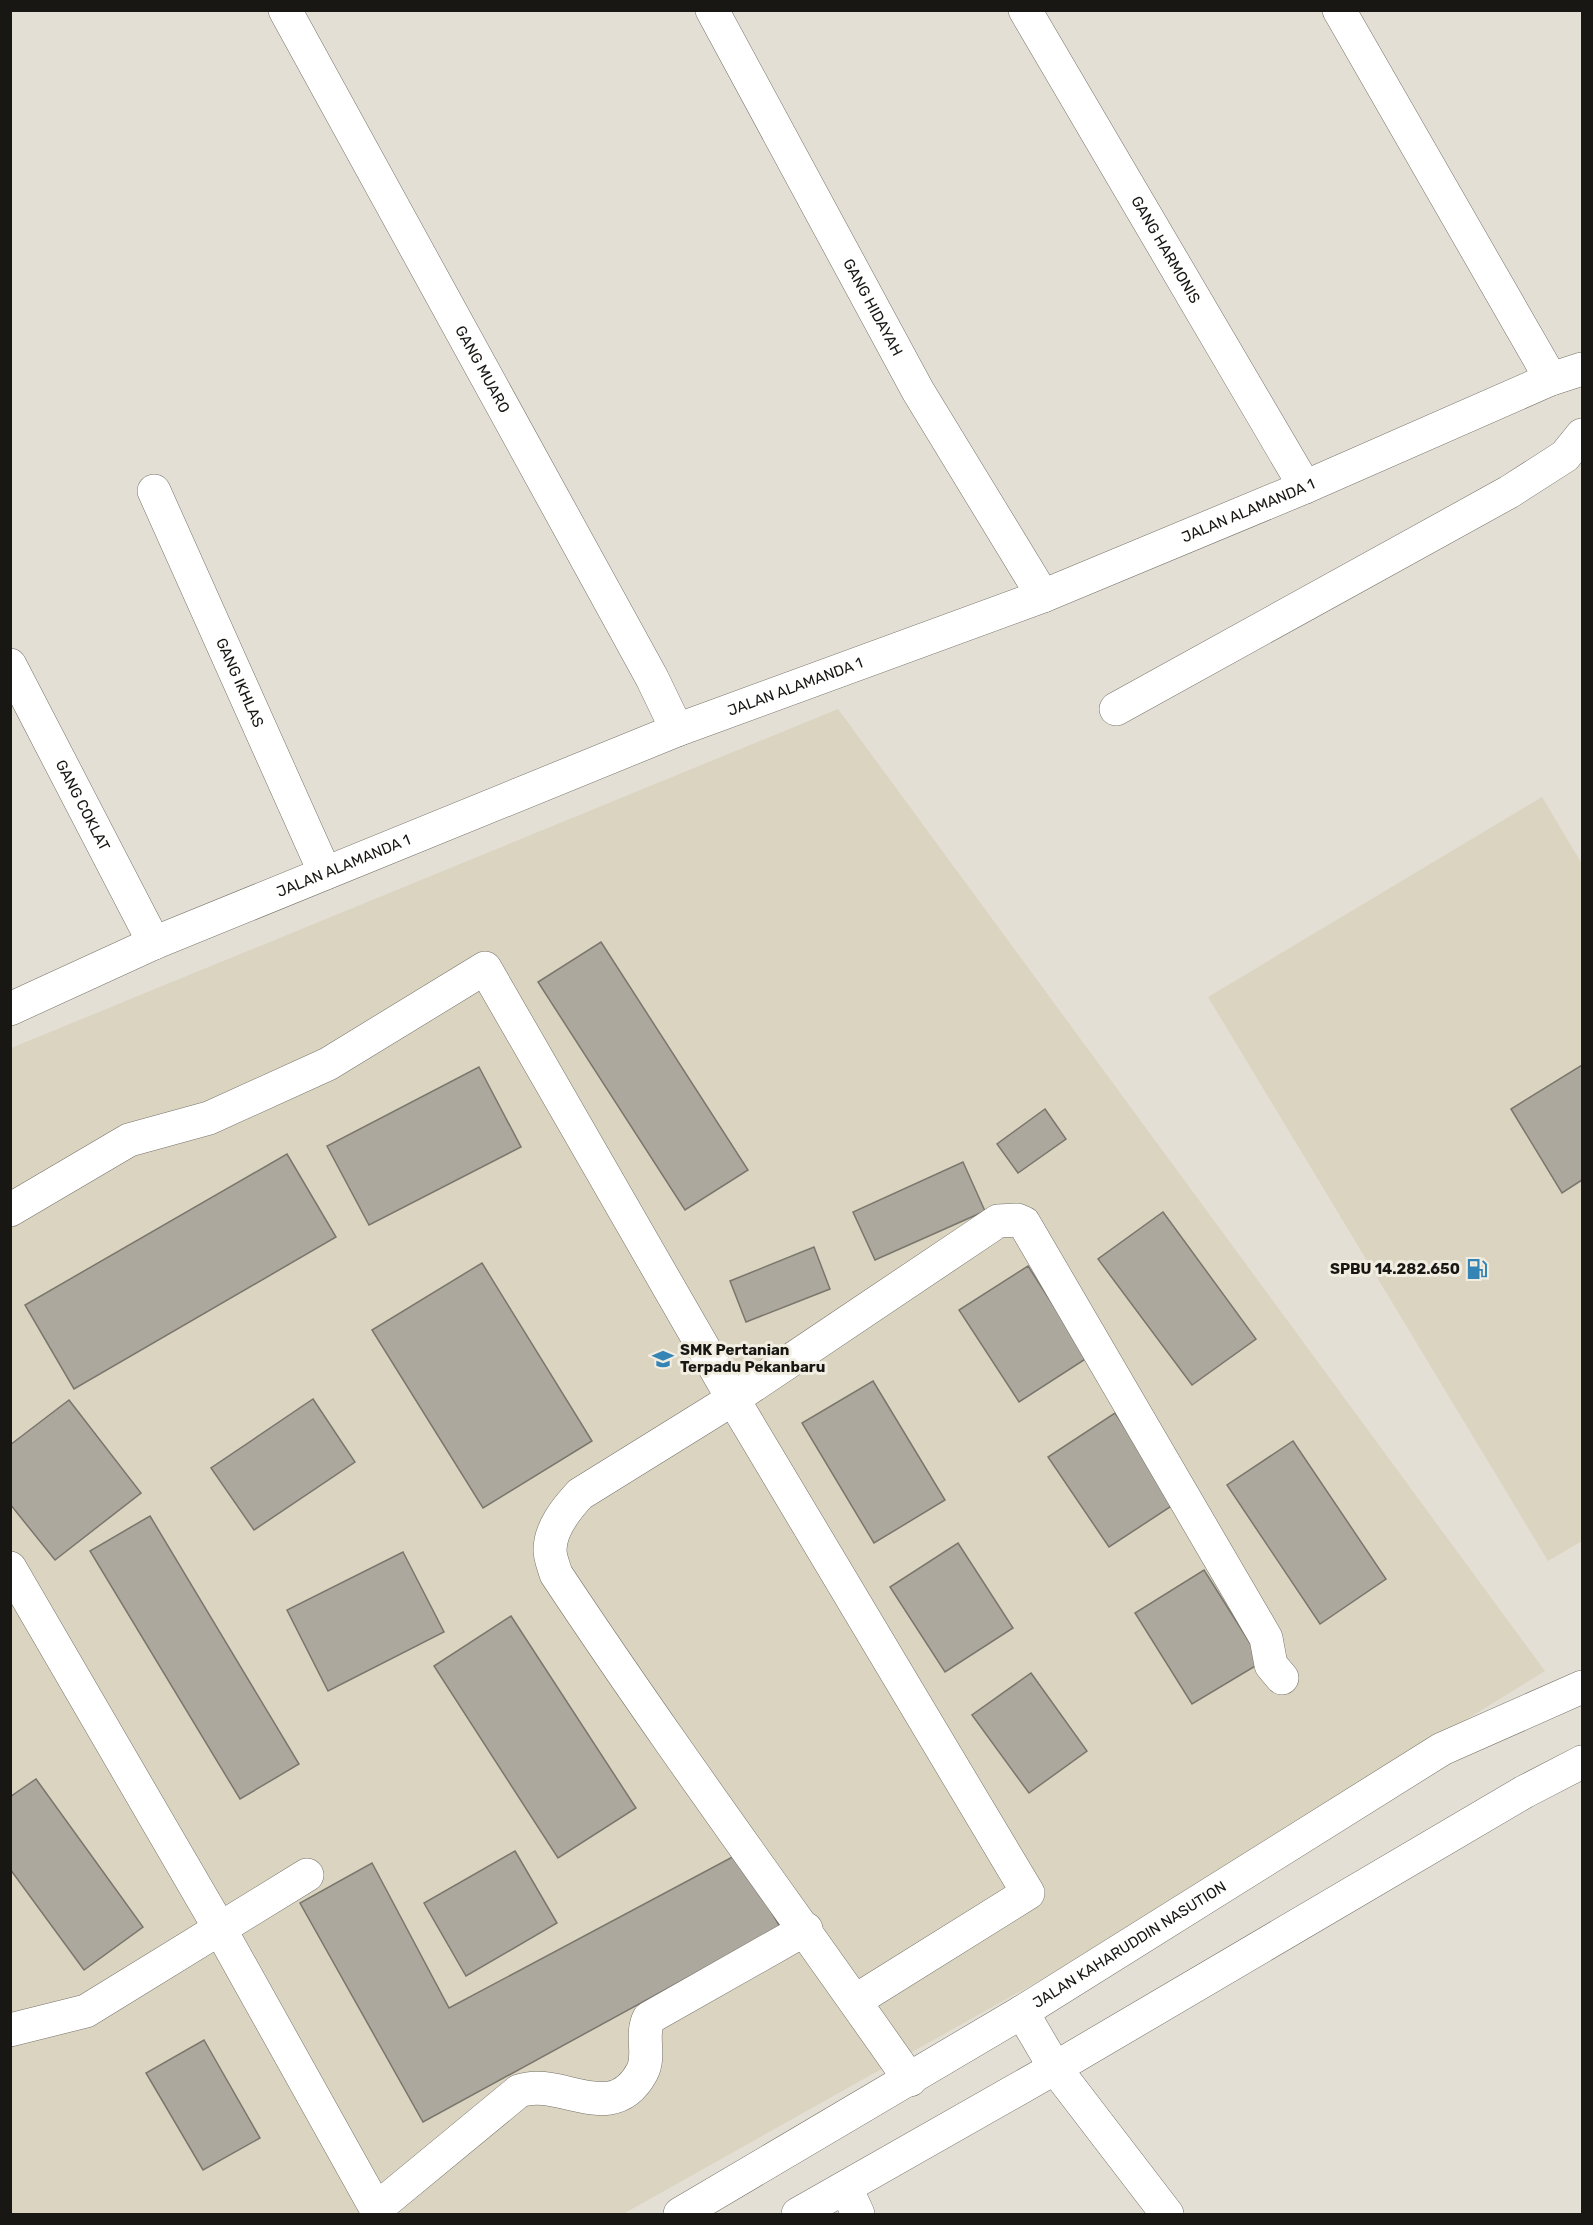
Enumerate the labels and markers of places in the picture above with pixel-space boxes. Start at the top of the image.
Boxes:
fuel station icon: SPBU 14.282.650 [1465,1257,1489,1281]
place label: SPBU 14.282.650 [1330,1260,1460,1278]
place label: SMK Pertanian Terpadu Pekanbaru [680,1341,825,1376]
school or university icon: SMK Pertanian Terpadu Pekanbaru [651,1347,675,1371]

